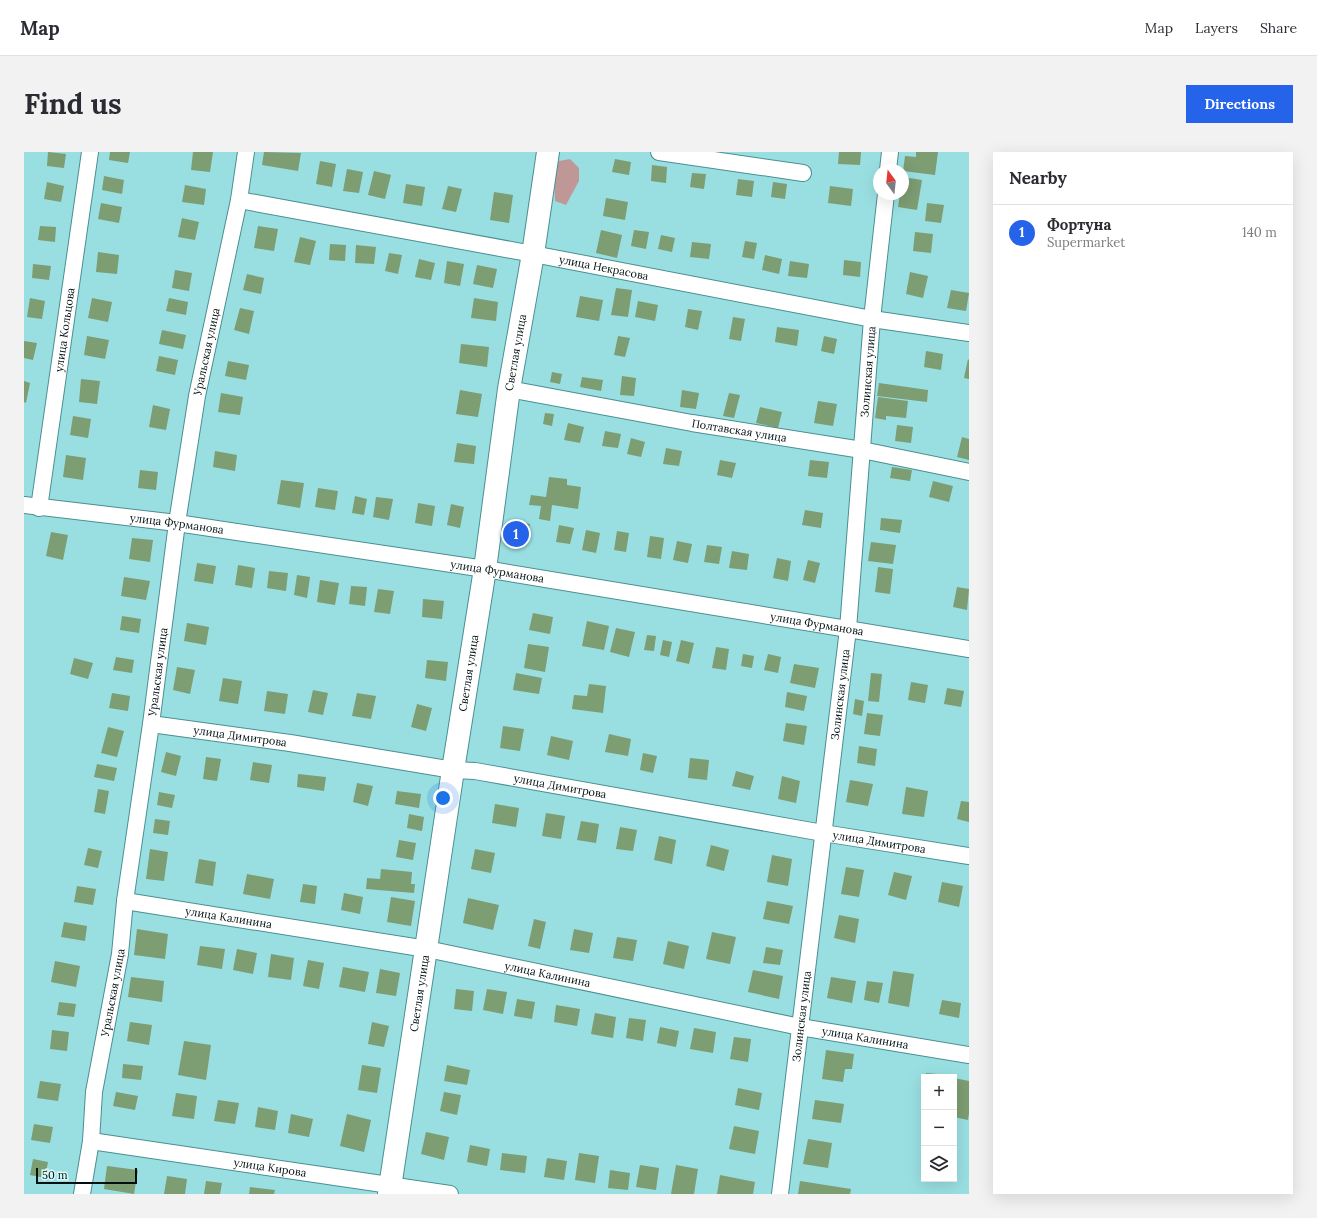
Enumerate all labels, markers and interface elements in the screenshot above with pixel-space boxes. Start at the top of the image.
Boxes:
text: Map [20,16,60,40]
text: Map [1145,19,1173,37]
text: Layers [1195,19,1238,37]
text: Share [1260,19,1297,37]
button: Directions [1186,85,1293,123]
text: Find us [24,86,122,122]
north arrow [873,164,909,200]
text: Nearby [1009,167,1067,189]
text: Фортуна [1047,215,1111,234]
text: 1 [1019,224,1025,241]
text: 140 m [1242,224,1277,241]
text: Supermarket [1047,234,1125,251]
street label: улица Некрасова [558,252,650,283]
street label: улица Кольцова [52,286,78,373]
street label: Уральская улица [190,306,223,398]
street label: Светлая улица [502,313,529,392]
street label: Золинская улица [857,325,878,418]
street label: Полтавская улица [691,416,788,445]
street label: улица Фурманова [129,511,225,537]
pin: 1 [503,519,529,549]
street label: улица Фурманова [450,557,545,586]
street label: улица Фурманова [769,609,865,639]
street label: Уральская улица [145,626,170,718]
street label: Светлая улица [455,633,482,712]
street label: Золинская улица [828,648,853,741]
street label: улица Димитрова [193,723,288,750]
street label: улица Димитрова [513,771,608,801]
your location [433,788,453,808]
street label: улица Димитрова [832,828,927,856]
street label: улица Калинина [184,904,273,931]
street label: Уральская улица [97,948,127,1039]
street label: Светлая улица [407,954,432,1033]
street label: улица Калинина [503,958,592,990]
street label: Золинская улица [789,970,814,1063]
street label: улица Калинина [821,1024,910,1052]
map controls [921,1074,957,1182]
button: + [921,1074,957,1110]
button: − [921,1110,957,1146]
button: layers [921,1146,957,1182]
street label: улица Кирова [233,1155,308,1180]
scale bar [36,1166,137,1185]
text: 50 m [42,1168,68,1182]

